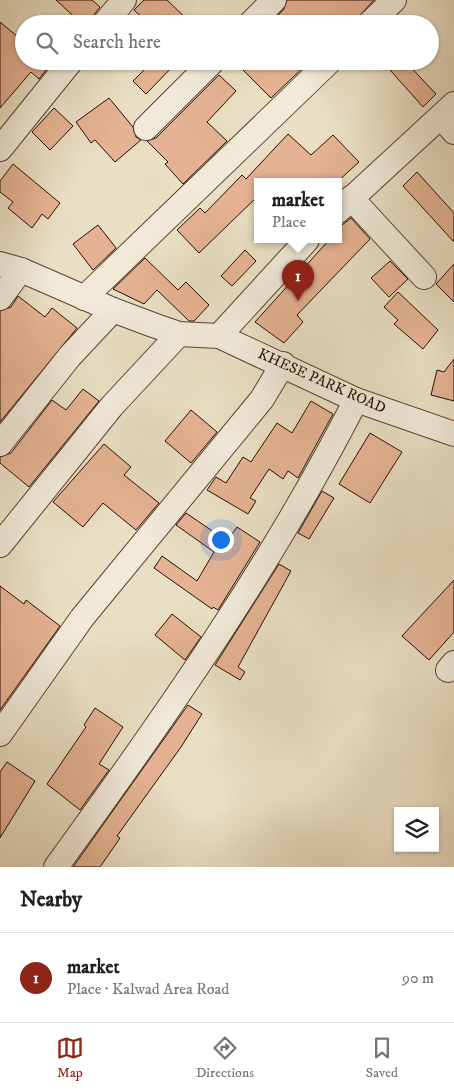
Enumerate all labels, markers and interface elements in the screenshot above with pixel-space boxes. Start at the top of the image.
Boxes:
search box [15,15,439,70]
icon: search [33,29,61,57]
text: Search here [73,31,161,54]
popup [254,178,342,243]
text: market [272,189,324,212]
text: Place [272,212,306,232]
pin: 1 [282,260,314,301]
street label: KHESE PARK ROAD [255,344,389,418]
your location [208,527,234,553]
map controls [394,807,439,852]
button: layers [394,807,439,852]
text: Nearby [20,887,82,913]
text: market [67,956,120,979]
text: 1 [33,968,39,988]
text: 90 m [402,968,434,988]
text: Place · Kalwad Area Road [67,979,229,999]
tab: Map [56,1034,84,1082]
tab: Directions [196,1034,254,1082]
tab: Saved [366,1034,398,1082]

